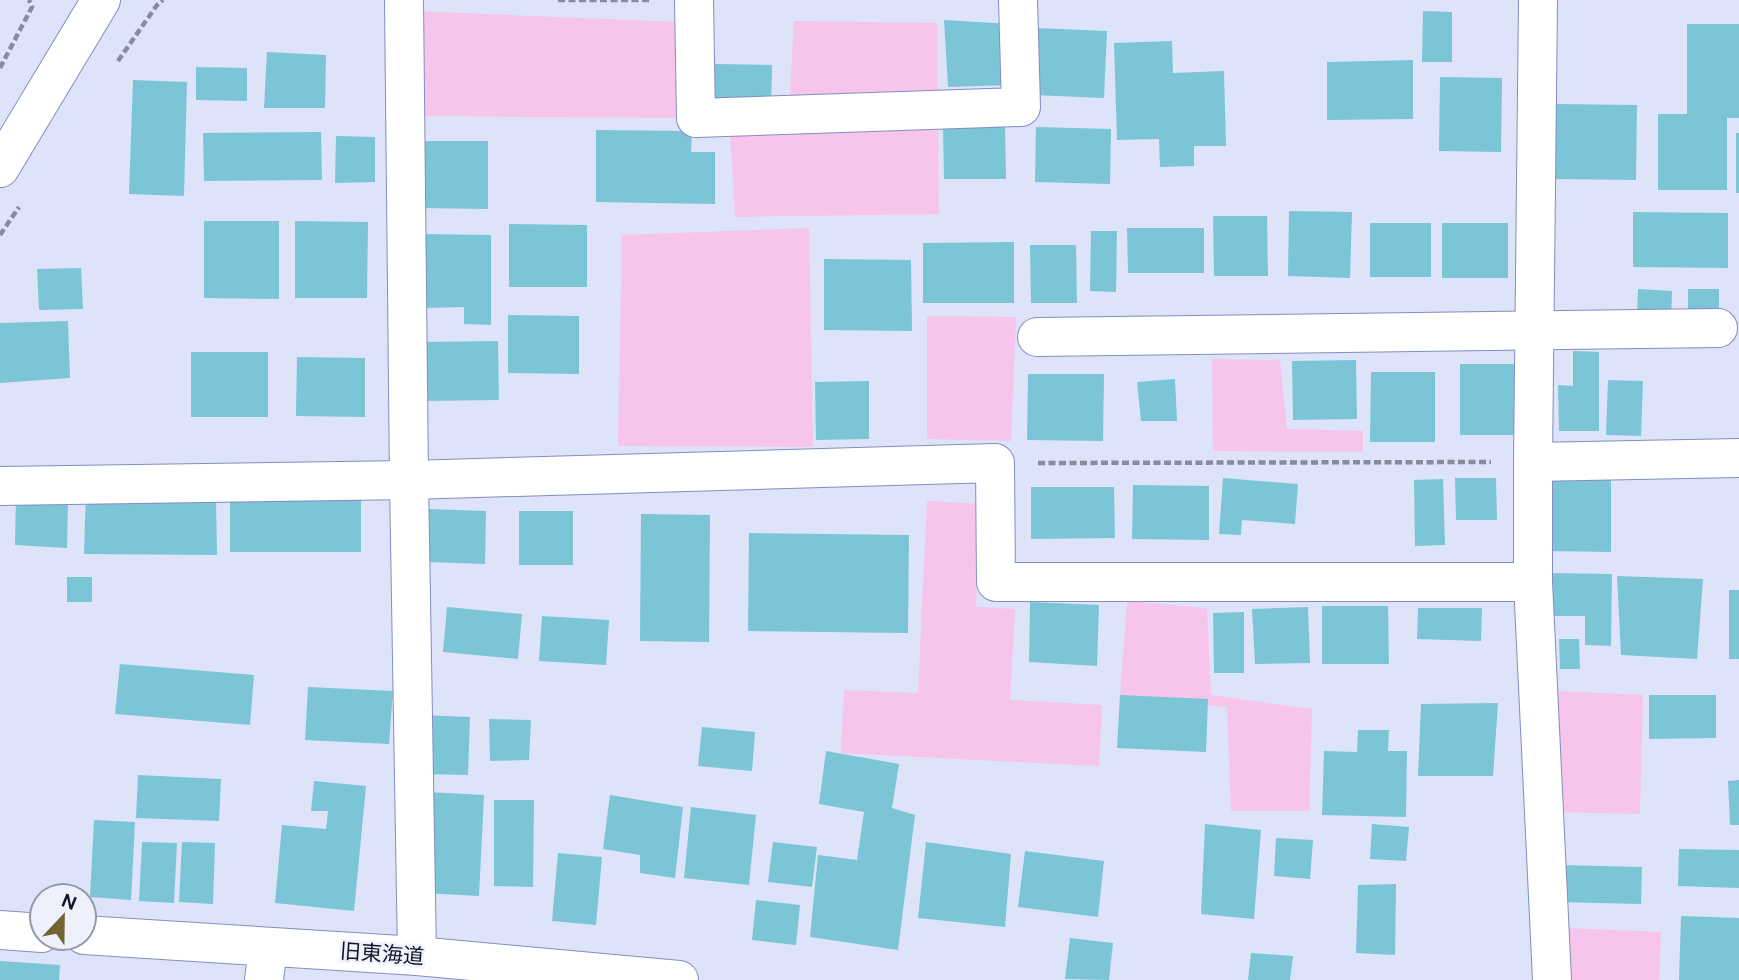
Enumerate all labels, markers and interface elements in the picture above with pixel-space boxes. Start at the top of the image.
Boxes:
north arrow [28,882,98,952]
text: N [58,888,80,916]
street label: 旧東海道 [339,937,425,971]

